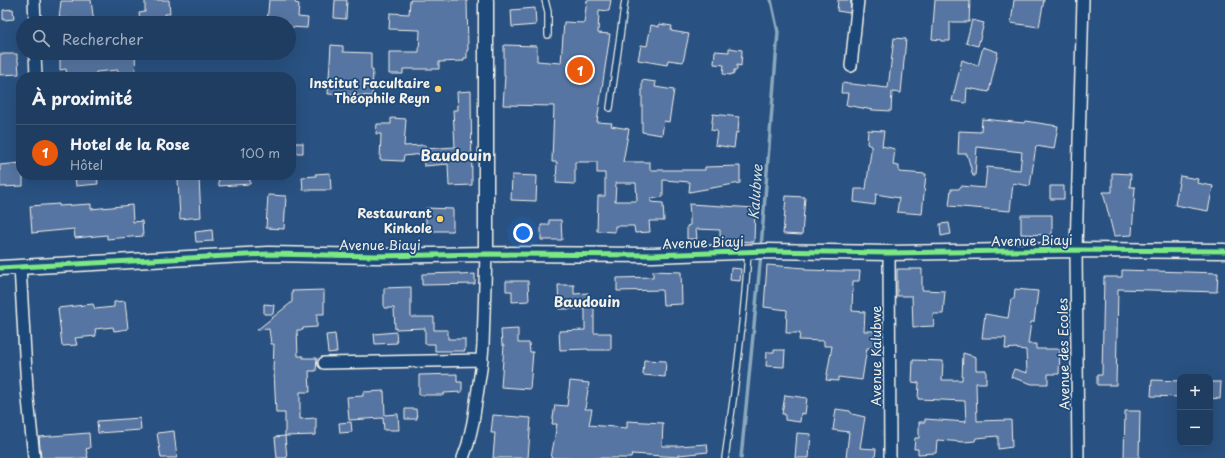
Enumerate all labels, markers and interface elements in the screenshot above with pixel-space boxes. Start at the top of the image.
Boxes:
search box [16,16,296,60]
icon: search [30,27,52,49]
text: Rechercher [62,27,143,50]
pin: 1 [567,55,593,85]
place label: Institut Facultaire Théophile Reyn [309,73,430,107]
marker: Institut Facultaire Théophile Reyn [433,84,443,94]
text: À proximité [32,85,132,111]
text: Hotel de la Rose [70,132,190,155]
text: 1 [42,143,48,162]
text: 100 m [240,143,280,162]
district label: Baudouin [420,143,492,166]
text: Hôtel [70,155,103,174]
water label: Kalubwe [743,162,768,220]
place label: Restaurant Kinkole [357,203,433,237]
marker: Restaurant Kinkole [435,214,445,224]
your location [513,223,533,243]
street label: Avenue Biayi [991,230,1073,250]
street label: Avenue Biayi [662,231,744,253]
street label: Avenue Biayi [339,235,421,254]
district label: Baudouin [554,291,620,312]
street label: Avenue des Ecoles [1053,298,1073,410]
street label: Avenue Kalubwe [866,306,885,406]
map controls [1177,374,1213,446]
button: + [1177,374,1213,410]
button: − [1177,410,1213,446]

